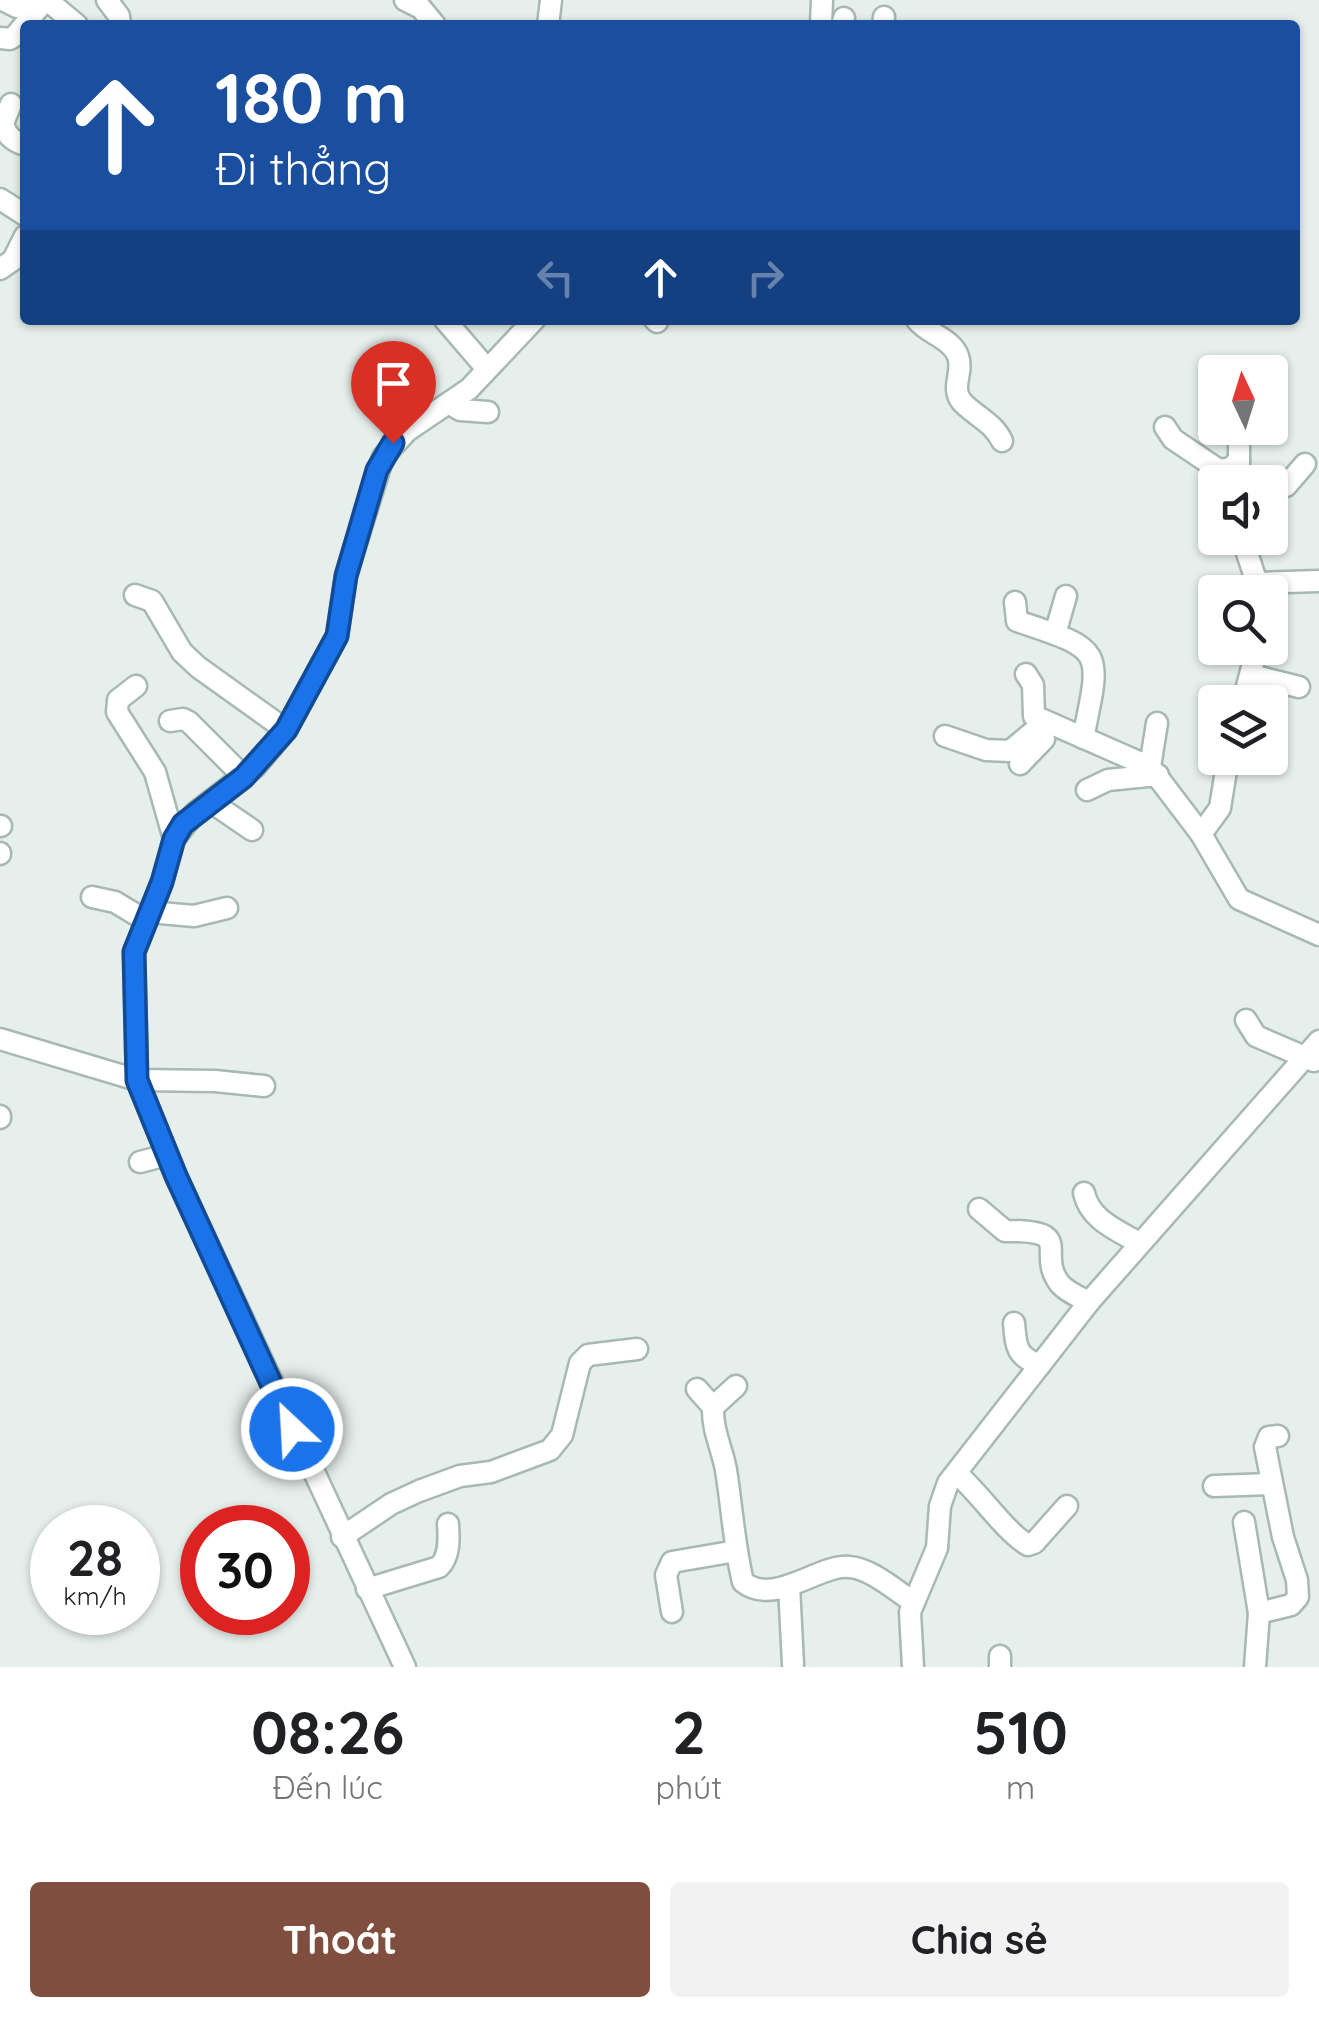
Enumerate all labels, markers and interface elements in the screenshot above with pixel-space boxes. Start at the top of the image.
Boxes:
text: 180 m [215,53,408,141]
icon: ahead [50,60,180,190]
text: Đi thẳng [215,140,391,196]
icon: left [528,250,583,305]
icon: ahead [633,250,688,305]
icon: right [738,250,793,305]
pin [351,341,436,444]
north arrow [1198,355,1288,445]
map controls [1198,355,1288,775]
icon: arrive [366,356,421,411]
button: sound [1198,465,1288,555]
button: search [1198,575,1288,665]
button: layers [1198,685,1288,775]
position arrow [240,1377,344,1481]
speed limit sign: 30 [180,1505,310,1635]
text: 28 [67,1526,123,1589]
text: km/h [63,1580,127,1611]
text: 08:26 [251,1694,404,1769]
text: 2 [672,1694,706,1769]
text: 510 [973,1694,1068,1769]
text: Đến lúc [273,1767,383,1807]
text: phút [656,1767,722,1807]
text: m [1006,1767,1035,1807]
button: Thoát [30,1882,650,1997]
button: Chia sẻ [670,1882,1289,1997]

